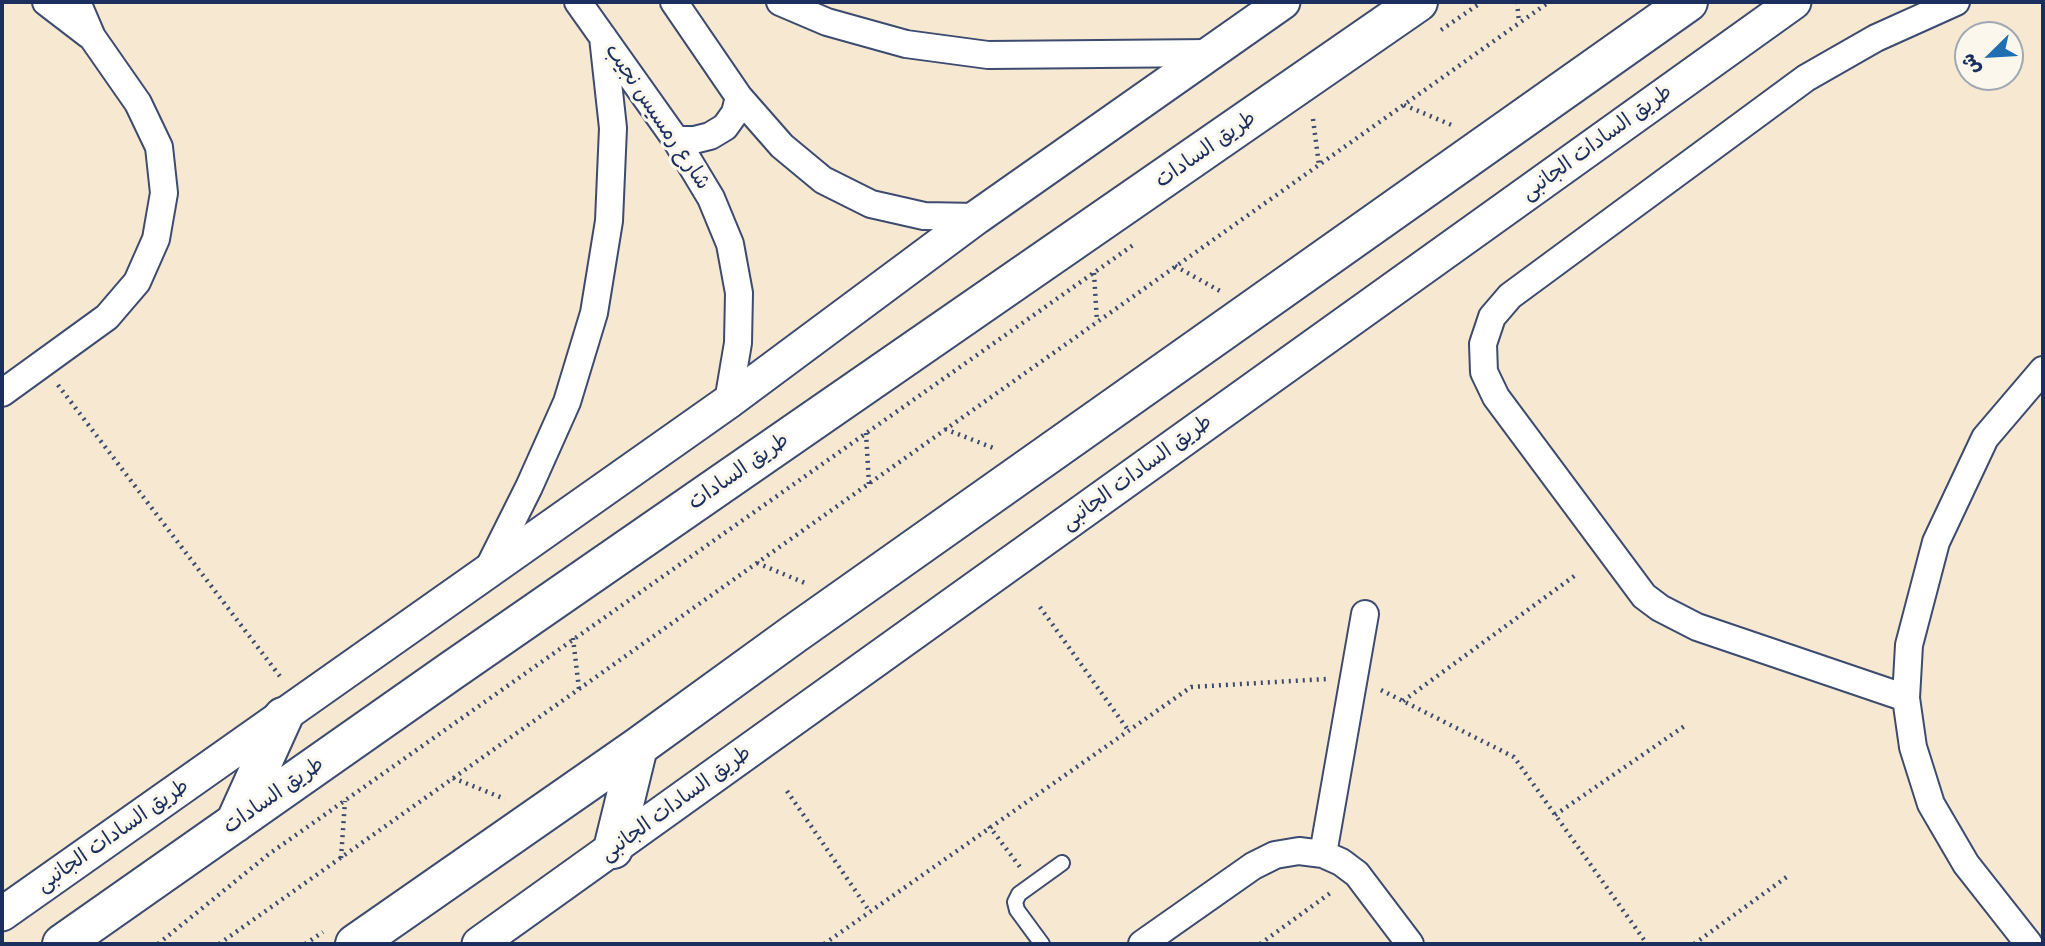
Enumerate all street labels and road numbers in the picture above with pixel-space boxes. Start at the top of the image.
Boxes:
street label: شارع رمسيس نجيب [599,39,715,195]
street label: طريق السادات الجانبى [1517,80,1677,206]
street label: طريق السادات [1151,106,1261,194]
street label: طريق السادات الجانبى [1057,410,1217,536]
street label: طريق السادات [684,428,794,516]
street label: طريق السادات الجانبى [596,741,756,867]
street label: طريق السادات [219,752,329,840]
street label: طريق السادات الجانبى [32,774,194,898]

